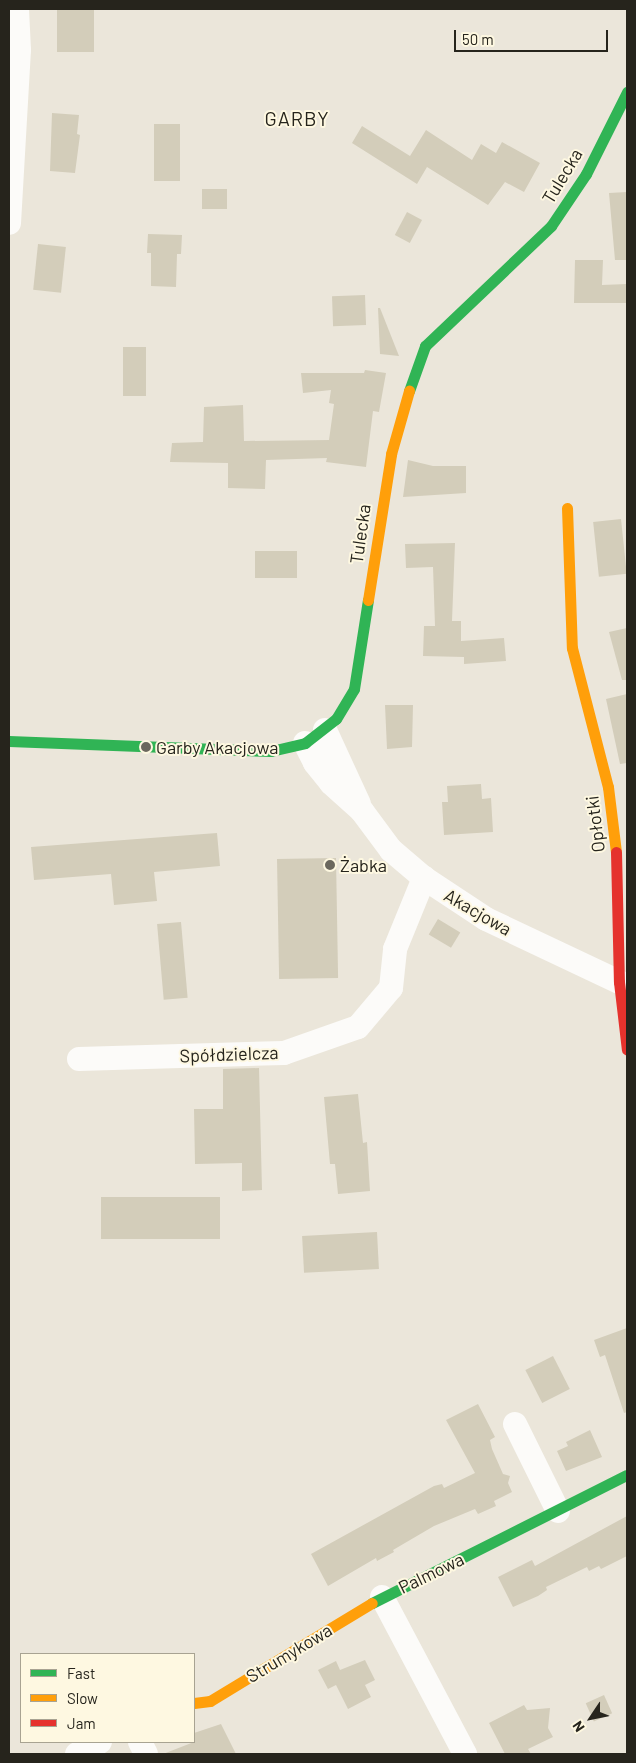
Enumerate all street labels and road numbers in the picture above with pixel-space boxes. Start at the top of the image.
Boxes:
street label: Tulecka [537,145,587,207]
street label: Tulecka [345,503,375,565]
street label: Opłotki [581,794,609,854]
street label: Akacjowa [440,884,516,940]
street label: Spółdzielcza [179,1041,279,1067]
street label: Palmowa [395,1548,467,1598]
street label: Strumykowa [242,1619,336,1687]

